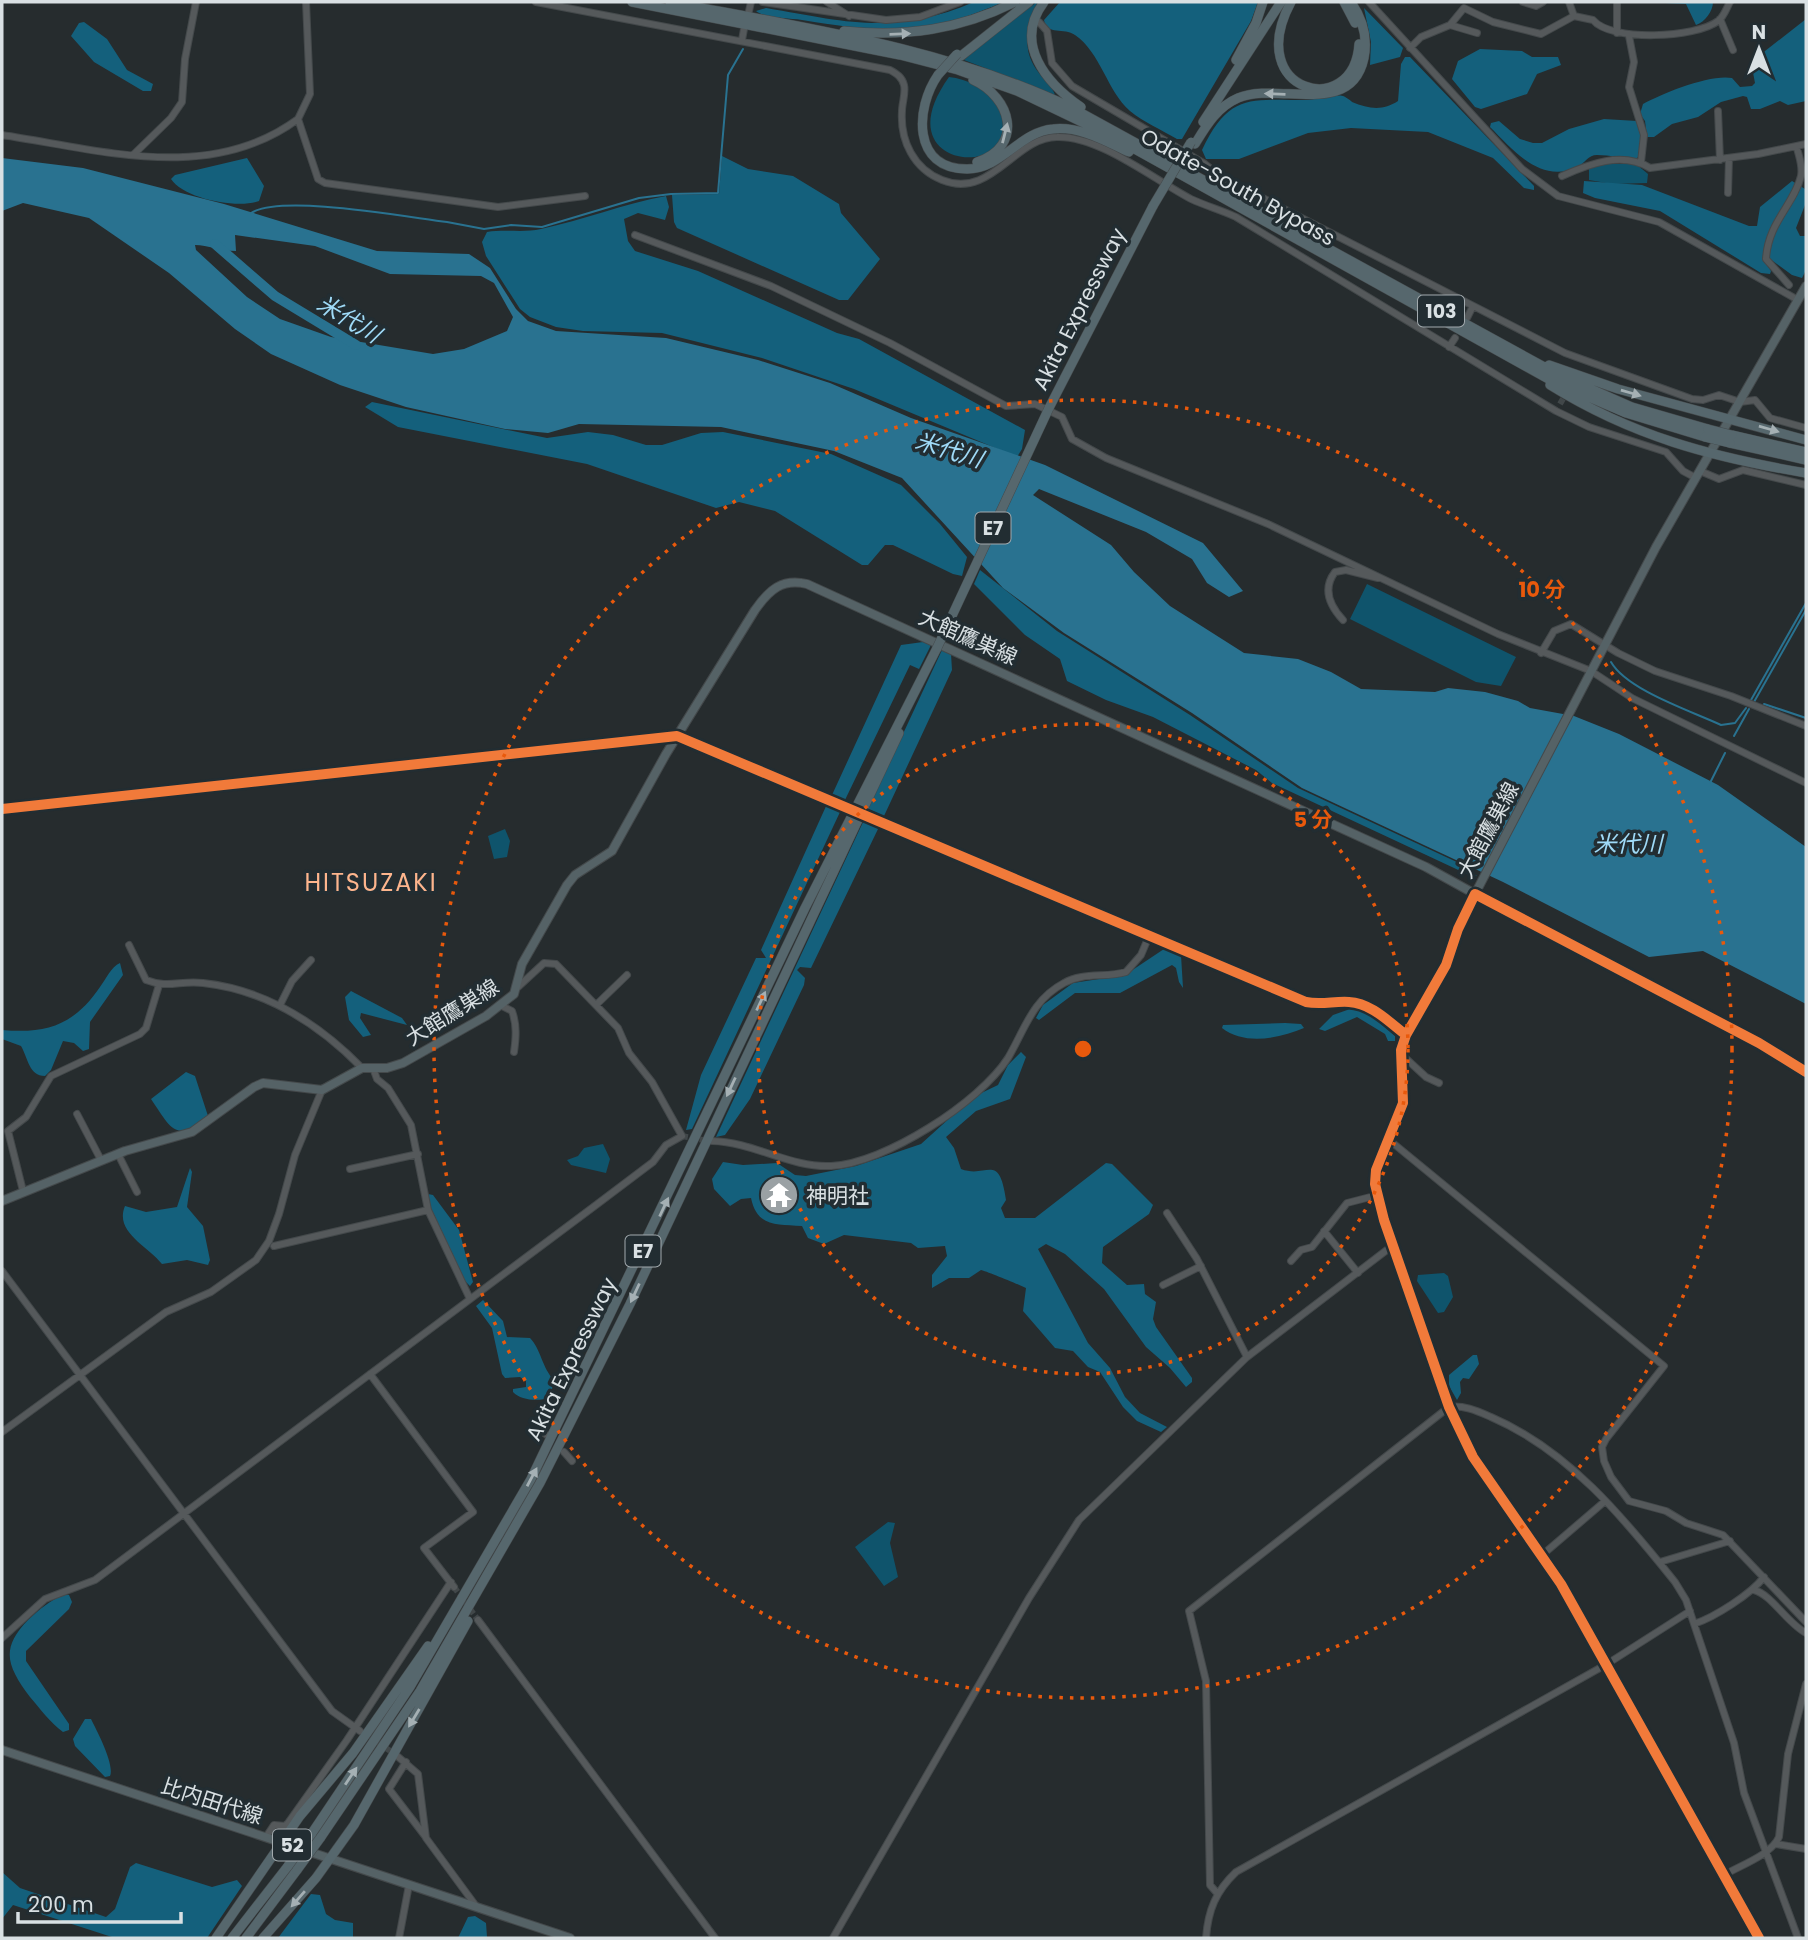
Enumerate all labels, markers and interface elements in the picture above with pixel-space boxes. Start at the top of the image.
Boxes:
north arrow [1724,14,1794,84]
text: N [1752,19,1766,46]
one-way arrow [889,28,911,39]
one-way arrow [1264,88,1286,99]
one-way arrow [999,121,1010,143]
street label: Odate-South Bypass [1136,121,1340,253]
street label: Akita Expressway [1026,223,1133,395]
water label: 米代川 [311,288,389,352]
road number: 103 [1418,296,1464,326]
one-way arrow [1621,388,1642,398]
one-way arrow [1758,424,1779,434]
water label: 米代川 [911,425,990,476]
road number: E7 [976,512,1010,544]
text: 10 分 [1518,575,1566,604]
street label: 大館鷹巣線 [914,602,1022,672]
street label: 大館鷹巣線 [1451,777,1525,883]
text: 5 分 [1293,805,1333,834]
water label: 米代川 [1594,828,1666,860]
district label: HITSUZAKI [304,866,438,899]
street label: 大館鷹巣線 [400,972,504,1052]
one-way arrow [755,991,767,1011]
centre of rings [1071,1037,1095,1061]
one-way arrow [726,1077,737,1097]
temple icon: 神明社 [758,1174,800,1216]
place label: 神明社 [806,1181,869,1210]
one-way arrow [658,1197,669,1217]
road number: E7 [626,1236,660,1266]
street label: Akita Expressway [519,1272,623,1446]
one-way arrow [629,1283,641,1303]
one-way arrow [526,1467,538,1487]
one-way arrow [407,1709,420,1728]
one-way arrow [344,1767,357,1786]
street label: 比内田代線 [158,1771,266,1831]
road number: 52 [273,1829,311,1860]
scale bar [18,1881,180,1925]
text: 200 m [28,1890,94,1919]
one-way arrow [291,1890,306,1907]

